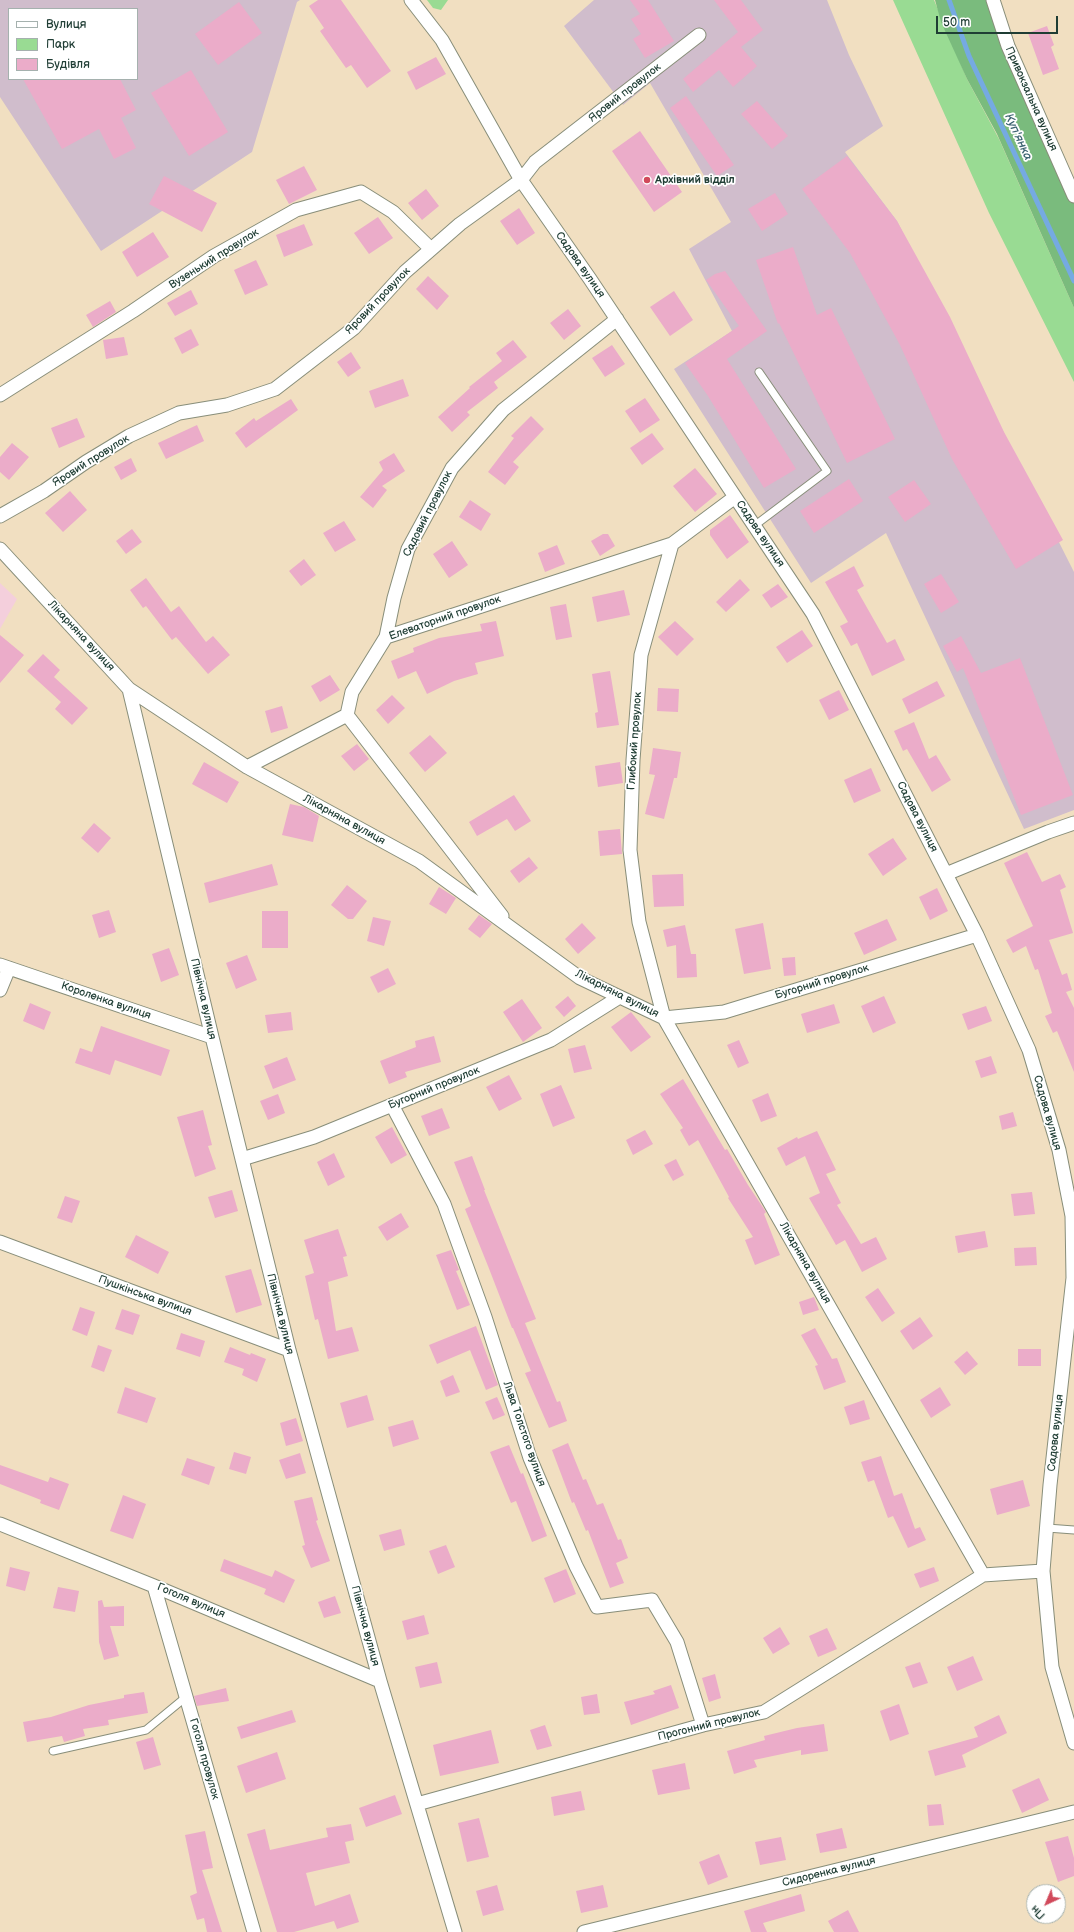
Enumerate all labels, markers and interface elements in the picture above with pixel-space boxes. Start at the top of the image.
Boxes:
legend [8,8,138,80]
scale bar [938,8,1060,34]
text: 50 m [943,15,970,30]
text: Вулиця [46,17,86,32]
text: Парк [46,37,75,52]
street label: Привокзальна вулиця [1002,45,1060,153]
text: Будівля [46,57,90,72]
street label: Яровий провулок [586,61,664,125]
water label: Куп'янка [1001,111,1035,163]
place label: Архівний відділ [655,173,735,187]
marker: Архівний відділ [642,175,652,185]
street label: Вузенький провулок [167,226,261,292]
street label: Садова вулиця [552,230,608,300]
street label: Яровий провулок [343,265,413,337]
street label: Яровий провулок [50,432,132,490]
street label: Садовий провулок [401,469,455,559]
street label: Садова вулиця [733,498,787,570]
street label: Елеваторний провулок [387,593,503,643]
street label: Лікарняна вулиця [45,598,117,674]
street label: Глибокий провулок [625,691,645,791]
street label: Садова вулиця [894,780,940,854]
street label: Лікарняна вулиця [301,792,387,848]
street label: Північна вулиця [187,957,219,1041]
street label: Бугорний провулок [774,961,870,1003]
street label: Лікарняна вулиця [573,967,661,1021]
street label: Короленка вулиця [59,979,153,1023]
street label: Бугорний провулок [386,1064,482,1112]
street label: Садова вулиця [1030,1074,1064,1152]
street label: Лікарняна вулиця [776,1220,834,1306]
street label: Північна вулиця [264,1272,296,1356]
street label: Пушкінська вулиця [97,1273,193,1319]
street label: Льва Толстого вулиця [500,1380,548,1488]
street label: Садова вулиця [1045,1394,1067,1472]
street label: Гоголя вулиця [155,1581,227,1621]
street label: Північна вулиця [348,1584,382,1668]
street label: Прогонний провулок [657,1706,761,1744]
street label: Гоголя провулок [186,1717,222,1801]
street label: Сидоренка вулиця [781,1854,877,1890]
north arrow [1026,1884,1066,1924]
text: Пн [1028,1903,1048,1922]

